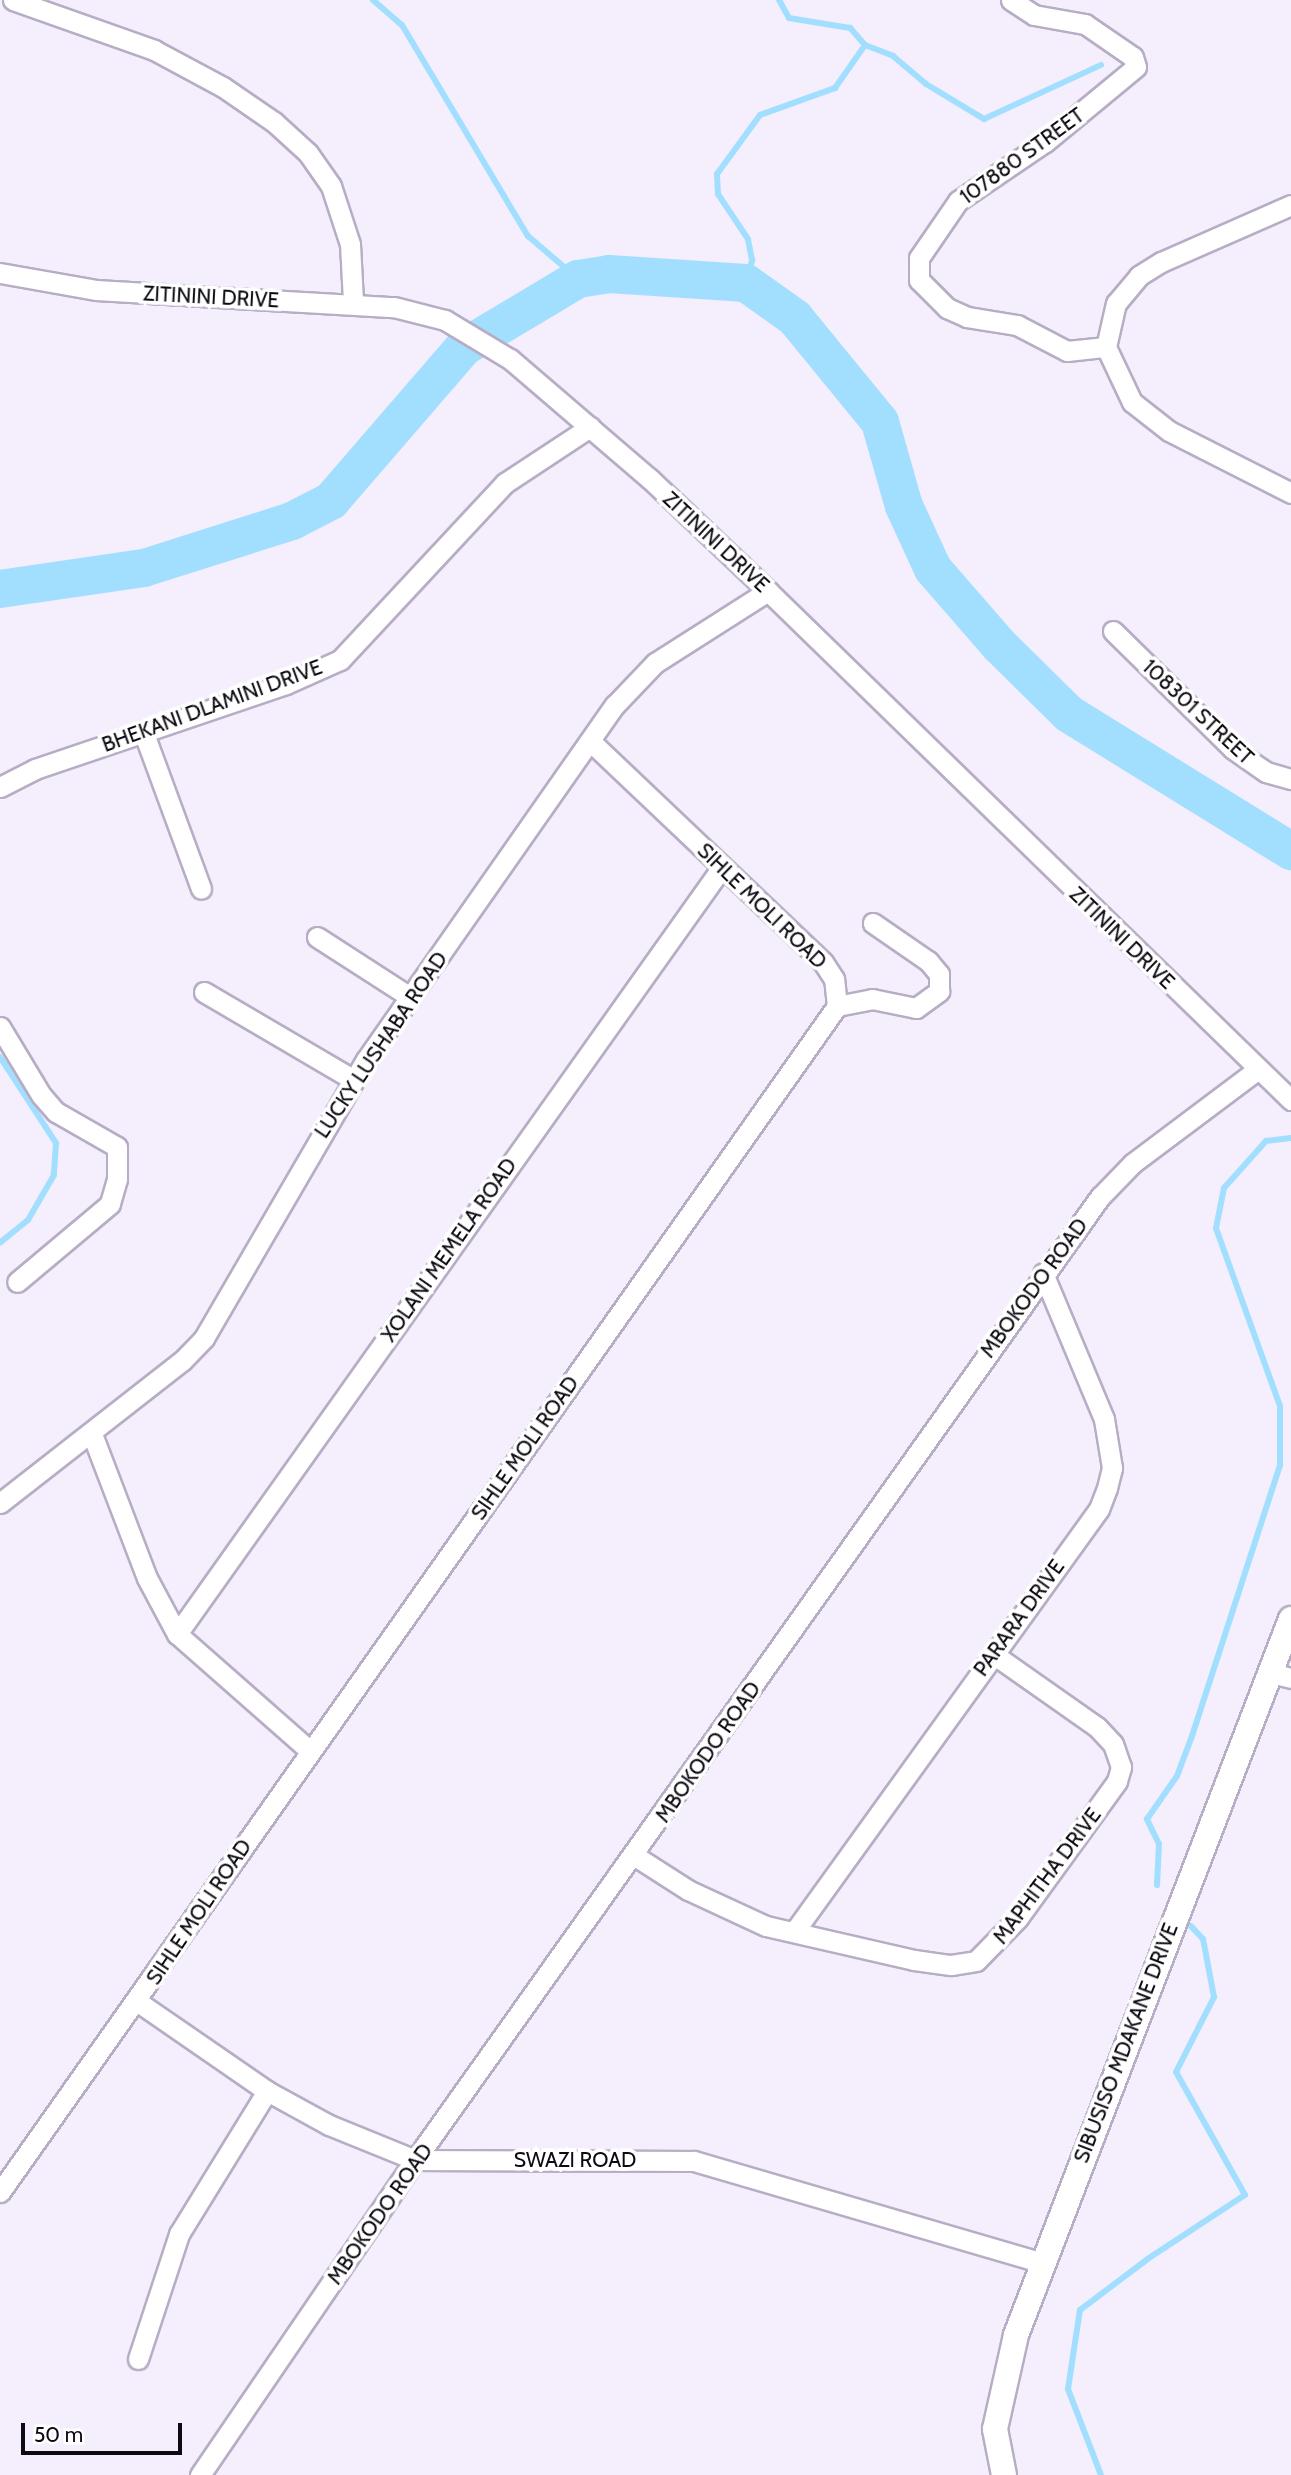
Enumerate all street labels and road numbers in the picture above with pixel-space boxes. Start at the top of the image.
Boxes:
street label: 107880 STREET [955,103,1089,209]
street label: ZITININI DRIVE [142,281,280,313]
street label: ZITININI DRIVE [658,486,774,598]
street label: BHEKANI DLAMINI DRIVE [99,654,325,758]
street label: 108301 STREET [1137,654,1259,770]
street label: SIHLE MOLI ROAD [692,838,832,974]
street label: ZITININI DRIVE [1064,882,1180,994]
street label: LUCKY LUSHABA ROAD [309,947,453,1143]
street label: XOLANI MEMELA ROAD [376,1153,522,1347]
street label: MBOKODO ROAD [975,1213,1093,1363]
street label: SIHLE MOLI ROAD [466,1371,584,1525]
street label: PARARA DRIVE [968,1555,1070,1681]
street label: MBOKODO ROAD [650,1677,766,1827]
street label: MAPHITHA DRIVE [988,1803,1106,1949]
street label: SIHLE MOLI ROAD [141,1835,257,1989]
street label: SIBUSISO MDAKANE DRIVE [1069,1920,1183,2166]
street label: MBOKODO ROAD [322,2139,438,2289]
street label: SWAZI ROAD [514,2147,636,2173]

